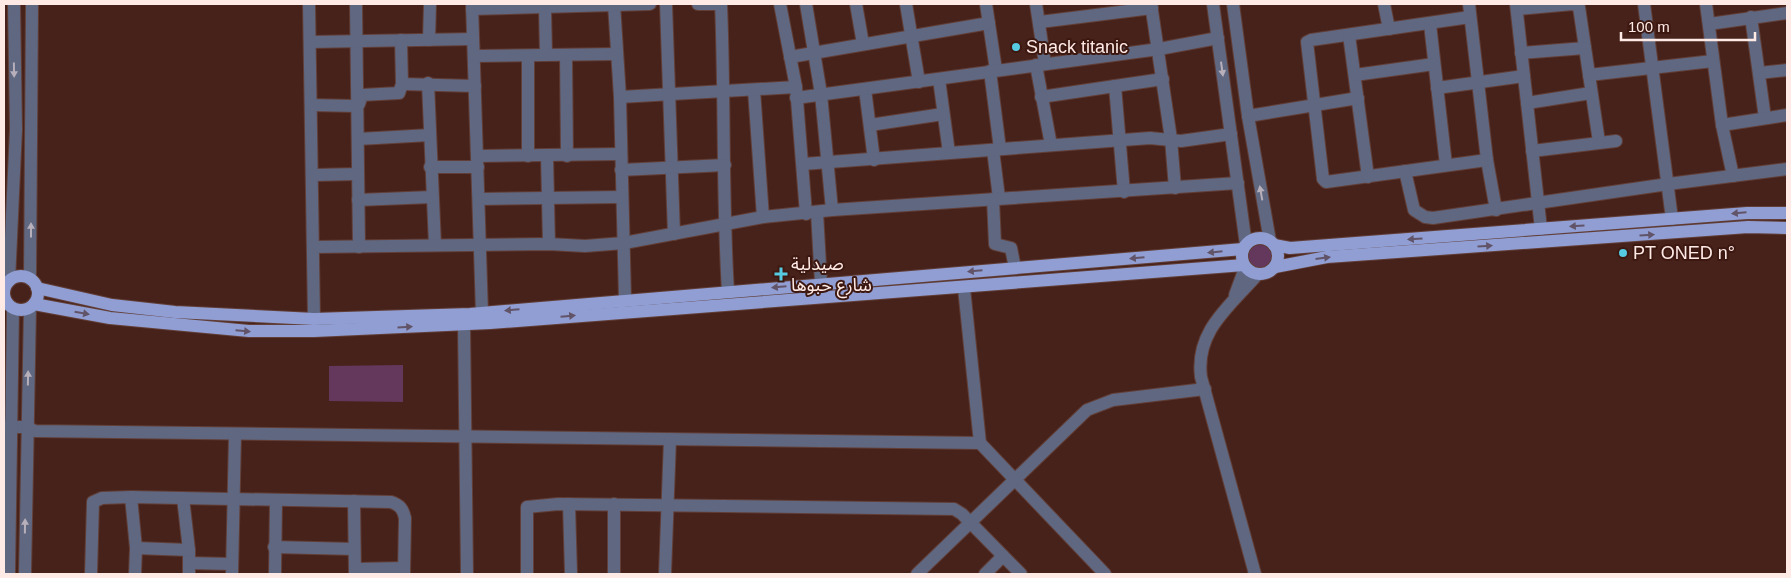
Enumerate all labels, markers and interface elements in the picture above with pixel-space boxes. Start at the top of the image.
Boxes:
scale bar [1621,10,1755,42]
text: 100 m [1628,18,1670,35]
place label: Snack titanic [1026,37,1128,57]
marker: Snack titanic [1010,41,1022,53]
one-way arrow [11,62,19,78]
one-way arrow [1219,62,1227,78]
one-way arrow [1257,184,1265,200]
one-way arrow [1730,210,1746,218]
one-way arrow [27,222,35,238]
one-way arrow [1568,223,1584,231]
one-way arrow [1639,230,1655,238]
one-way arrow [1406,235,1422,243]
one-way arrow [1477,242,1493,250]
place label: PT ONED n° [1633,243,1735,263]
marker: PT ONED n° [1617,247,1629,259]
one-way arrow [1206,248,1222,256]
place label: صيدلية شارع حبوها [791,254,872,299]
one-way arrow [1129,254,1145,262]
one-way arrow [1315,254,1331,262]
marker: صيدلية شارع حبوها [775,268,787,280]
one-way arrow [967,268,983,276]
one-way arrow [770,283,786,291]
one-way arrow [504,306,520,314]
one-way arrow [74,309,89,317]
one-way arrow [560,312,576,320]
one-way arrow [398,323,414,331]
one-way arrow [235,327,251,335]
one-way arrow [24,370,32,386]
one-way arrow [22,517,30,533]

